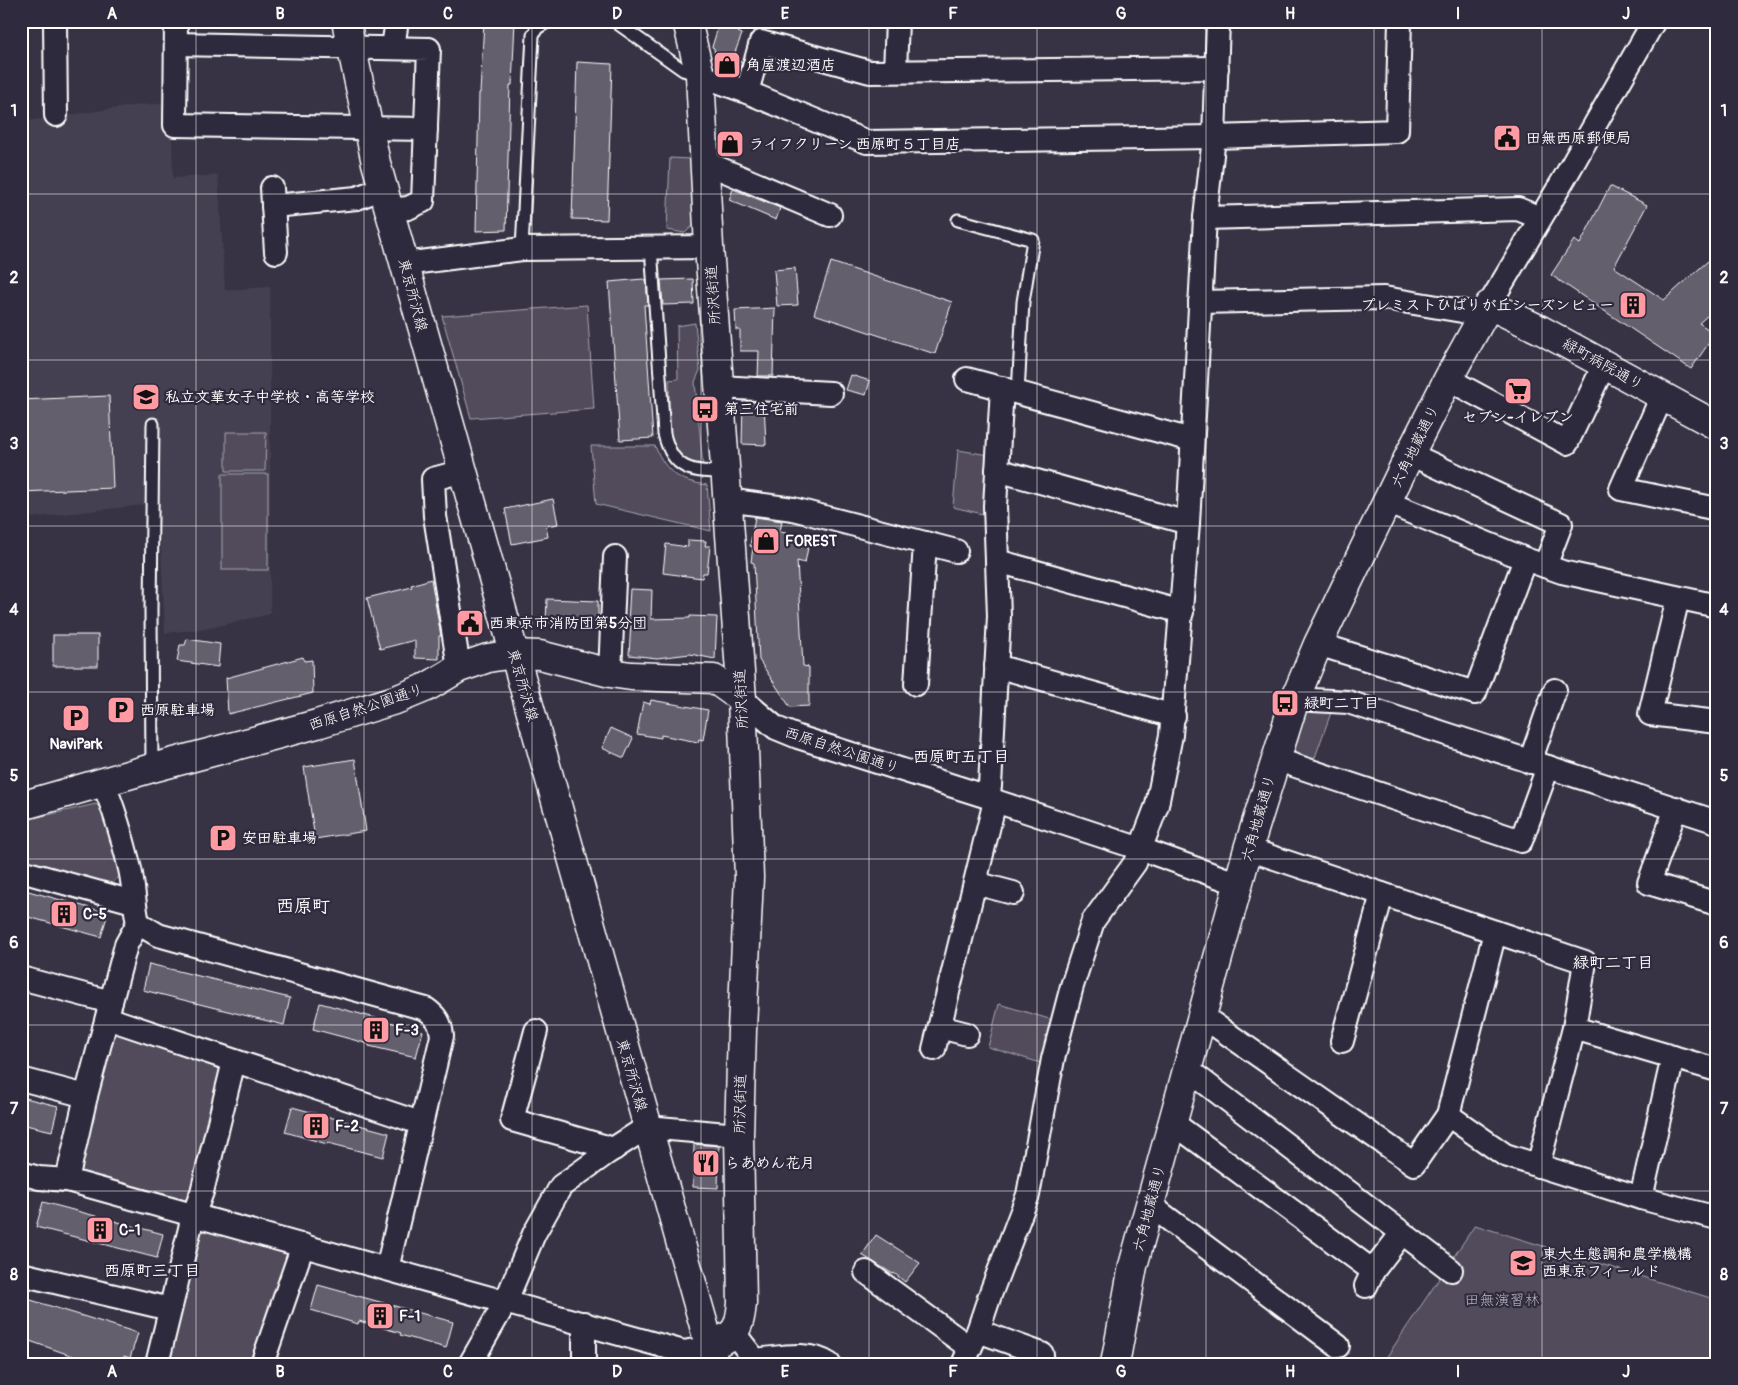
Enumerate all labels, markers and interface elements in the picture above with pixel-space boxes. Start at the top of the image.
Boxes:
text: A [107,4,118,24]
text: B [275,4,285,24]
text: C [443,4,453,24]
text: D [612,4,622,24]
text: E [781,4,790,24]
text: F [948,4,958,24]
text: G [1116,4,1127,24]
text: H [1285,4,1295,24]
text: I [1456,4,1460,24]
text: J [1622,4,1630,24]
shop icon: 角屋渡辺酒店 [712,50,742,80]
place label: 角屋渡辺酒店 [746,56,836,75]
text: 1 [11,101,17,121]
text: 1 [1721,101,1727,121]
public building icon: 田無西原郵便局 [1492,123,1522,153]
shop icon: ライフクリーン 西原町５丁目店 [715,129,745,159]
place label: 田無西原郵便局 [1526,129,1631,148]
place label: ライフクリーン 西原町５丁目店 [749,135,961,154]
street label: 東京所沢線 [394,256,431,334]
street label: 所沢街道 [702,264,725,326]
text: 2 [10,268,19,288]
text: 2 [1720,268,1729,288]
building icon: プレミストひばりが丘シーズンビュー [1618,290,1648,320]
place label: プレミストひばりが丘シーズンビュー [1360,296,1614,315]
street label: 緑町病院通り [1559,334,1647,395]
supermarket icon: セブン-イレブン [1503,376,1533,406]
school or university icon: 私立文華女子中学校・高等学校 [131,382,161,412]
place label: 私立文華女子中学校・高等学校 [165,388,375,407]
bus stop icon: 第三住宅前 [690,394,720,424]
place label: 第三住宅前 [724,400,799,419]
street label: 六角地蔵通り [1387,402,1444,491]
place label: セブン-イレブン [1462,408,1574,427]
text: 3 [10,434,19,454]
text: 3 [1720,434,1729,454]
shop icon: FOREST [751,526,781,556]
place label: FOREST [785,532,838,551]
text: 4 [9,600,19,620]
text: 4 [1719,600,1729,620]
public building icon: 西東京市消防団第5分団 [455,608,485,638]
place label: 西東京市消防団第5分団 [489,614,647,633]
street label: 東京所沢線 [503,646,542,724]
street label: 所沢街道 [730,669,753,729]
street label: 西原自然公園通り [306,680,426,735]
bus stop icon: 緑町二丁目 [1270,688,1300,718]
place label: 緑町二丁目 [1304,694,1379,713]
parking icon: 西原駐車場 [106,695,136,725]
place label: 西原駐車場 [140,701,215,720]
parking icon: NaviPark [61,703,91,733]
street label: 西原自然公園通り [782,723,902,778]
place label: NaviPark [50,735,103,754]
district label: 西原町五丁目 [913,747,1009,767]
text: 5 [10,766,19,786]
text: 5 [1720,766,1729,786]
street label: 六角地蔵通り [1237,772,1280,864]
parking icon: 安田駐車場 [208,823,238,853]
place label: 安田駐車場 [242,829,317,848]
district label: 西原町 [276,895,330,918]
building icon: C-5 [49,899,79,929]
place label: C-5 [83,905,107,924]
text: 6 [9,933,19,953]
text: 6 [1719,933,1729,953]
district label: 緑町二丁目 [1573,953,1653,973]
building icon: F-3 [361,1015,391,1045]
place label: F-3 [395,1021,419,1040]
street label: 東京所沢線 [612,1036,651,1114]
street label: 所沢街道 [730,1074,751,1134]
text: 7 [10,1099,19,1119]
text: 7 [1720,1099,1729,1119]
building icon: F-2 [301,1111,331,1141]
place label: F-2 [335,1117,359,1136]
restaurant icon: らあめん花月 [691,1148,721,1178]
place label: らあめん花月 [725,1154,815,1173]
street label: 六角地蔵通り [1129,1162,1170,1254]
building icon: C-1 [85,1215,115,1245]
place label: C-1 [119,1221,141,1240]
place label: 東大生態調和農学機構 西東京フィールド [1542,1245,1692,1281]
school or university icon: 東大生態調和農学機構 西東京フィールド [1508,1248,1538,1278]
district label: 西原町三丁目 [104,1261,200,1281]
text: 8 [10,1265,18,1285]
text: 8 [1720,1265,1728,1285]
park label: 田無演習林 [1464,1291,1540,1310]
building icon: F-1 [365,1301,395,1331]
place label: F-1 [399,1307,420,1326]
text: A [107,1362,118,1382]
text: B [275,1362,285,1382]
text: C [443,1362,453,1382]
text: D [612,1362,622,1382]
text: E [781,1362,790,1382]
text: F [948,1362,958,1382]
text: G [1116,1362,1127,1382]
text: H [1285,1362,1295,1382]
text: I [1456,1362,1460,1382]
text: J [1622,1362,1630,1382]

